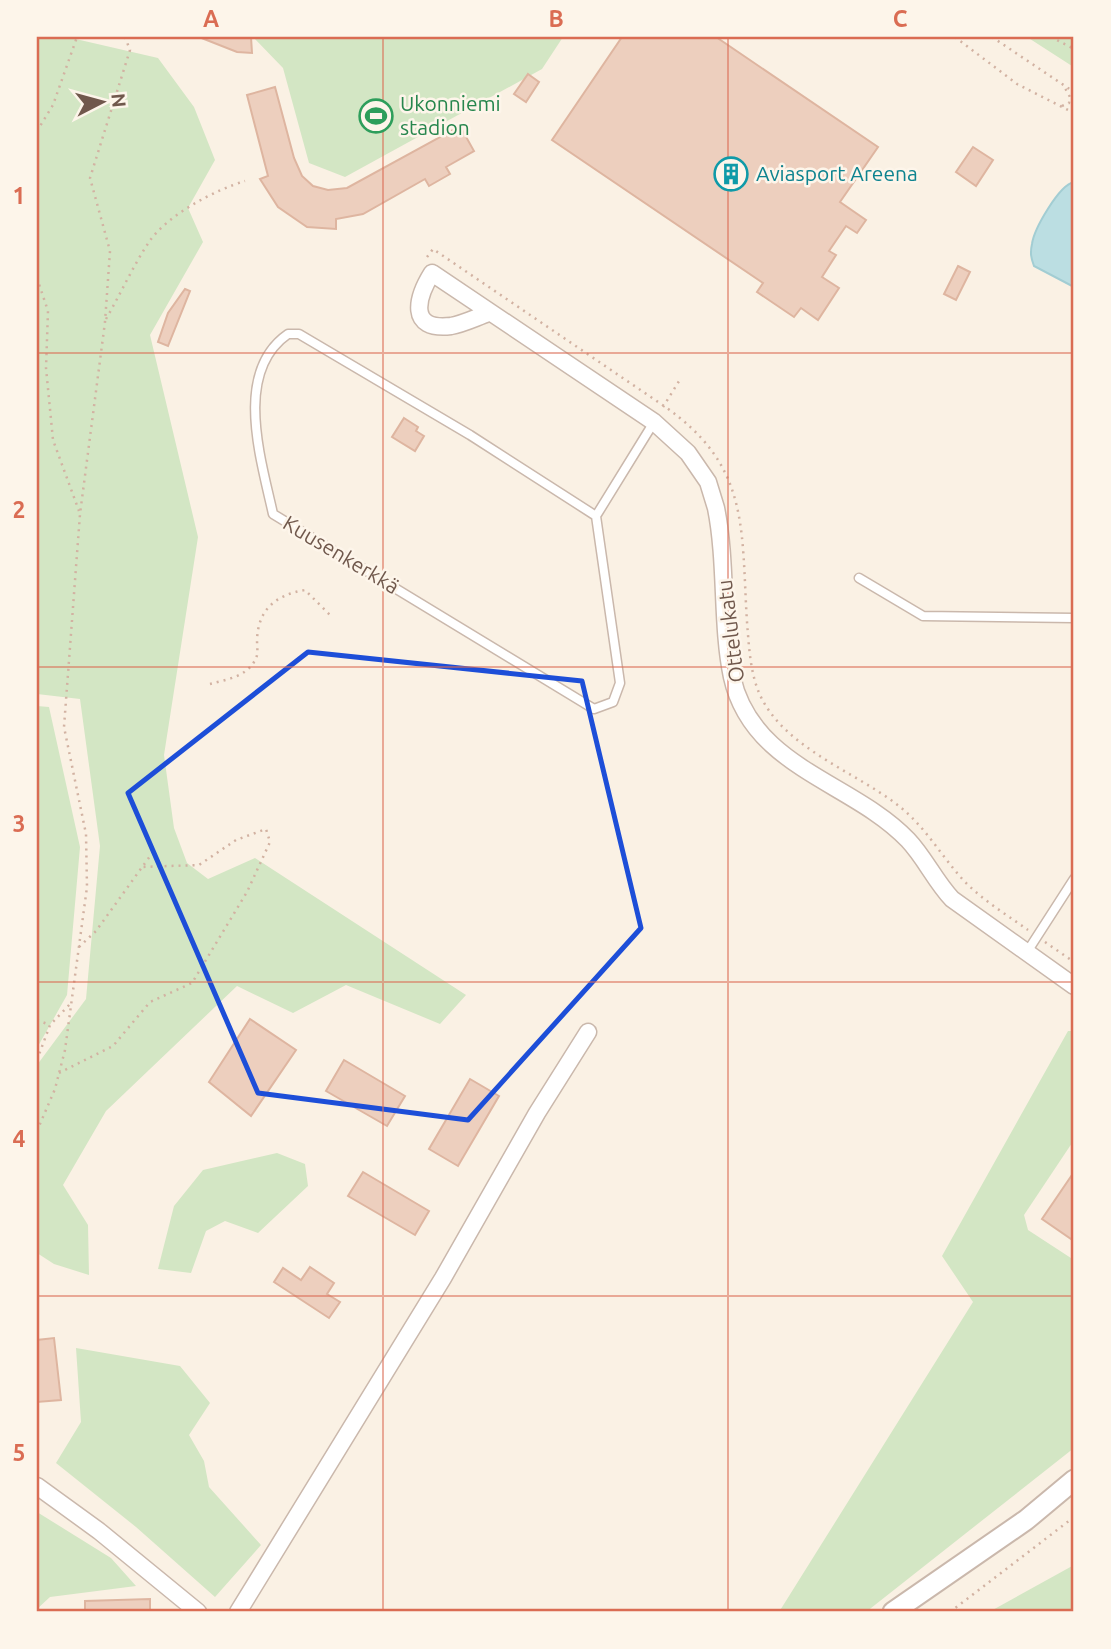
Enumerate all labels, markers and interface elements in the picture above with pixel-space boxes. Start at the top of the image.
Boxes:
text: A [203,6,219,31]
text: B [548,6,564,31]
text: C [893,6,908,31]
north arrow [66,66,136,136]
place label: Ukonniemi stadion [400,91,501,139]
text: N [107,92,131,108]
sports icon: Ukonniemi stadion [357,97,395,135]
building icon: Aviasport Areena [712,155,750,193]
place label: Aviasport Areena [756,161,918,185]
text: 1 [13,183,25,208]
text: 2 [13,497,25,522]
street label: Kuusenkerkkä [279,510,404,598]
street label: Ottelukatu [712,578,748,684]
text: 3 [13,811,25,836]
text: 4 [13,1126,26,1151]
text: 5 [13,1440,25,1465]

